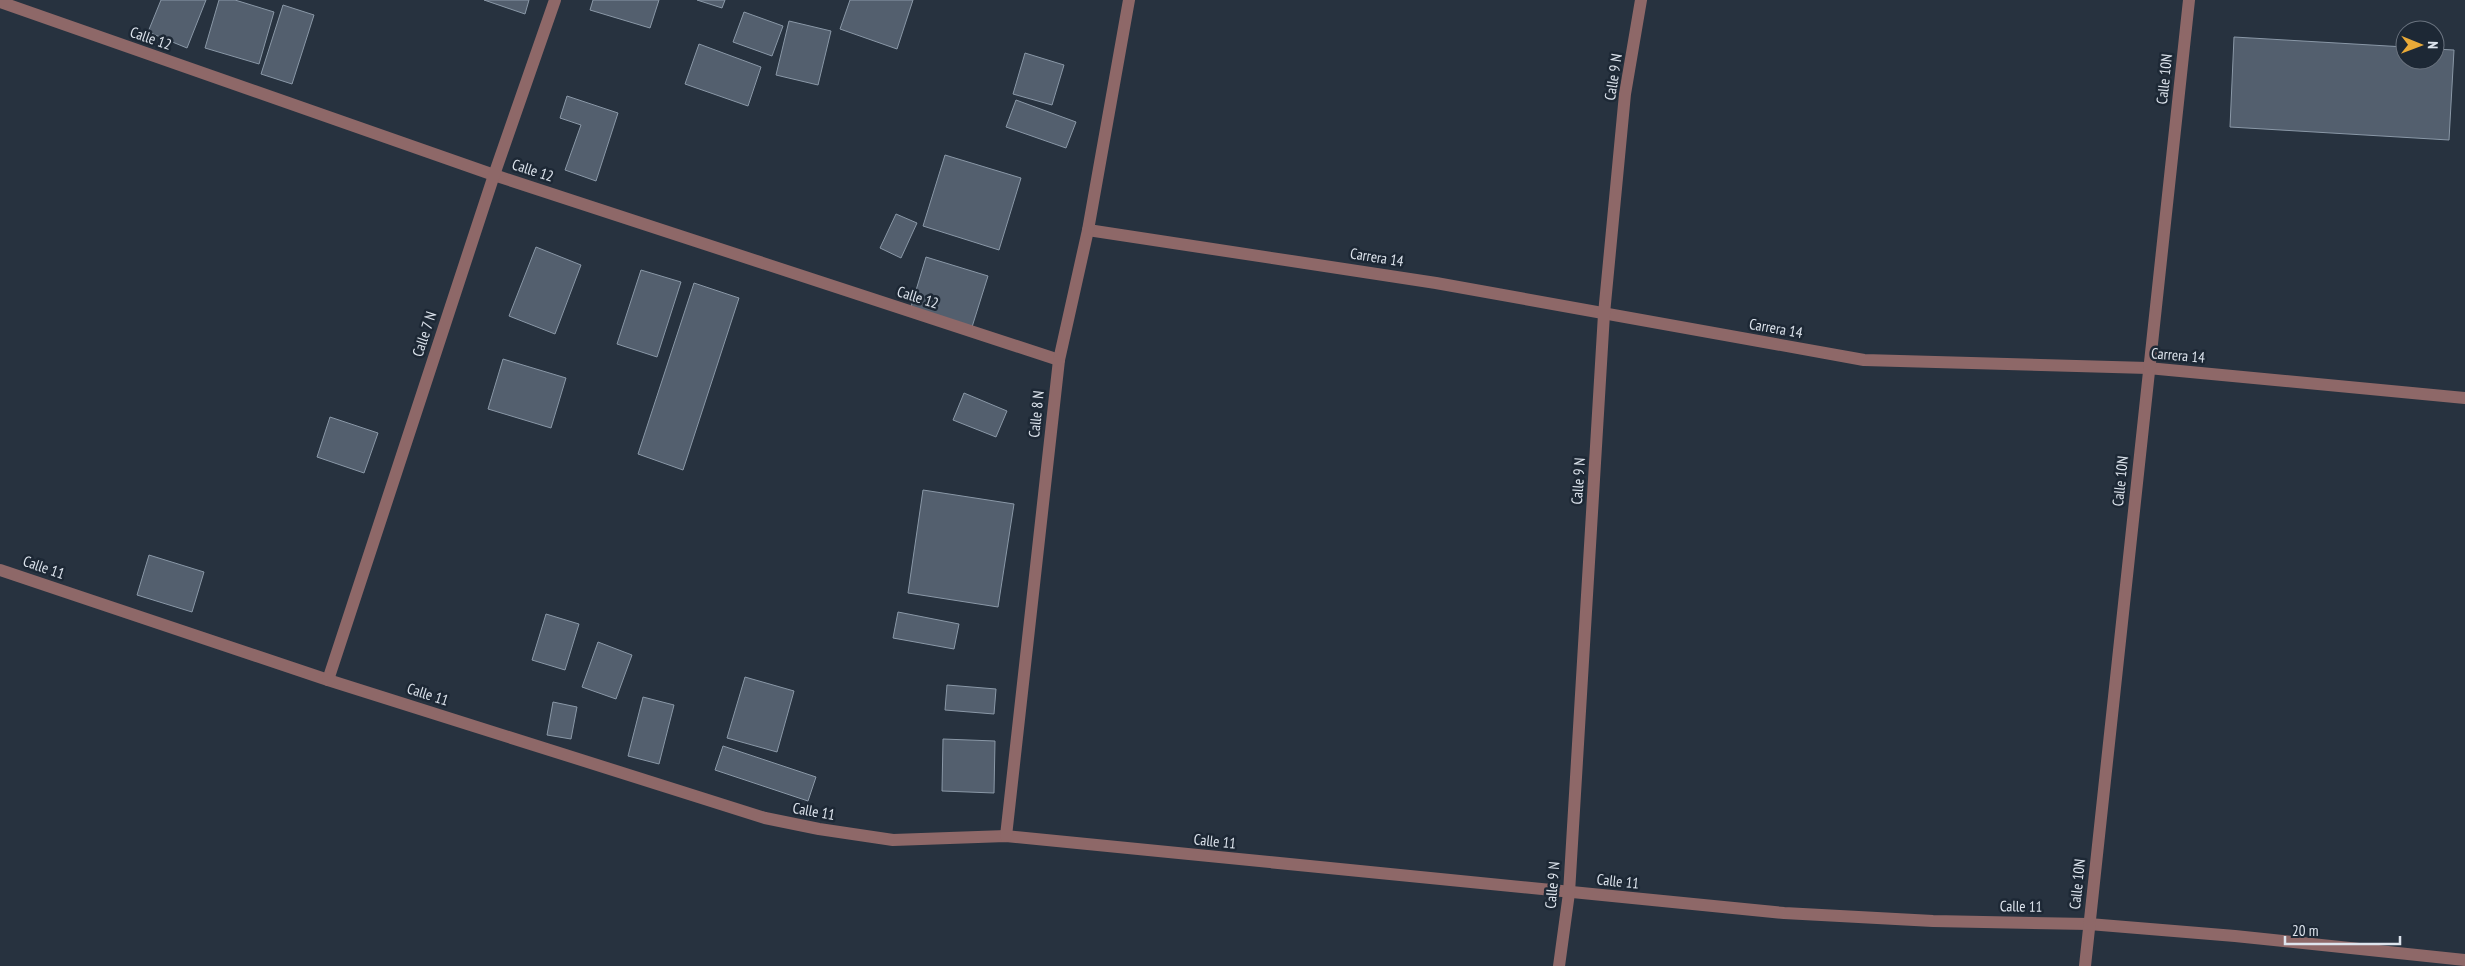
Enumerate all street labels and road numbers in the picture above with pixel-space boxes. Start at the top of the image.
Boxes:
street label: Calle 12 [128,22,174,54]
street label: Calle 9 N [1600,52,1626,102]
street label: Calle 10N [2152,53,2176,105]
street label: Calle 12 [510,154,556,186]
street label: Carrera 14 [1349,243,1405,271]
street label: Calle 12 [895,281,941,313]
street label: Calle 7 N [408,309,440,359]
street label: Carrera 14 [1748,314,1804,342]
street label: Carrera 14 [2150,343,2206,367]
street label: Calle 8 N [1024,390,1048,438]
street label: Calle 10N [2108,455,2132,507]
street label: Calle 9 N [1567,457,1589,505]
street label: Calle 11 [21,551,67,583]
street label: Calle 11 [405,678,451,710]
street label: Calle 11 [791,798,837,824]
street label: Calle 11 [1193,829,1237,853]
street label: Calle 10N [2065,858,2089,910]
street label: Calle 9 N [1540,861,1564,909]
street label: Calle 11 [1596,869,1640,893]
street label: Calle 11 [2000,896,2042,916]

